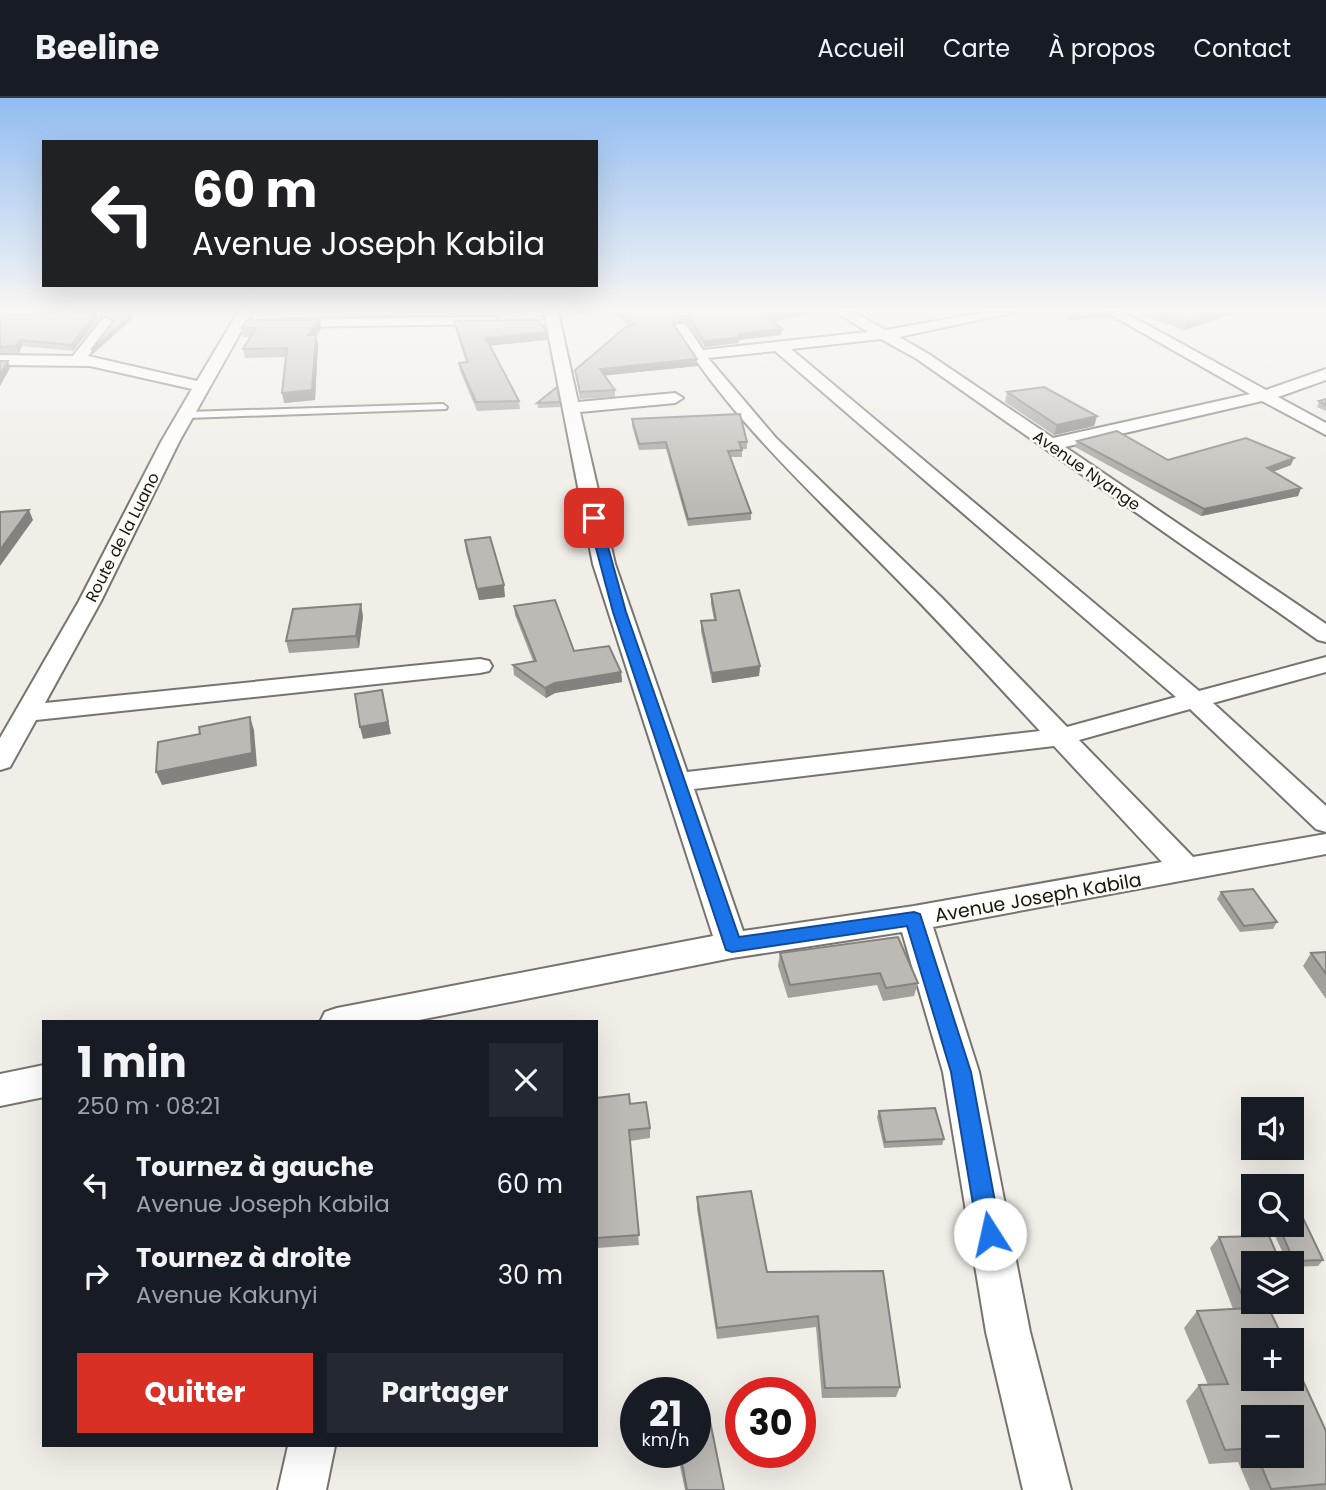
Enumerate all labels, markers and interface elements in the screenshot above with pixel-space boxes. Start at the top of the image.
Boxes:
text: Beeline [35,24,159,71]
text: Accueil [818,32,905,65]
text: Carte [943,32,1010,65]
text: À propos [1048,32,1155,65]
text: Contact [1193,32,1291,65]
text: 60 m [192,156,317,224]
icon: left [77,168,168,259]
text: Avenue Joseph Kabila [192,221,545,266]
street label: Avenue Nyange [1028,425,1145,516]
street label: Route de la Luano [80,468,165,606]
pin [564,488,624,548]
icon: arrive [575,499,613,537]
street label: Avenue Joseph Kabila [932,866,1144,929]
text: 1 min [77,1033,187,1092]
button: close [489,1043,563,1117]
text: 250 m · 08:21 [77,1090,221,1122]
map controls [1241,1097,1304,1468]
button: sound [1241,1097,1304,1160]
text: Tournez à gauche [136,1149,374,1185]
icon: left [77,1166,115,1204]
text: 60 m [496,1166,563,1202]
button: search [1241,1174,1304,1237]
text: Avenue Joseph Kabila [136,1188,390,1220]
position arrow [953,1197,1027,1271]
text: Tournez à droite [136,1240,351,1276]
button: layers [1241,1251,1304,1314]
icon: right [77,1257,115,1295]
text: 30 m [498,1257,563,1293]
text: Avenue Kakunyi [136,1279,318,1311]
button: + [1241,1328,1304,1391]
button: Quitter [77,1353,313,1433]
button: Partager [327,1353,563,1433]
speed limit sign: 30 [725,1377,816,1468]
text: 21 [649,1389,682,1438]
button: − [1241,1405,1304,1468]
text: km/h [642,1427,689,1452]

